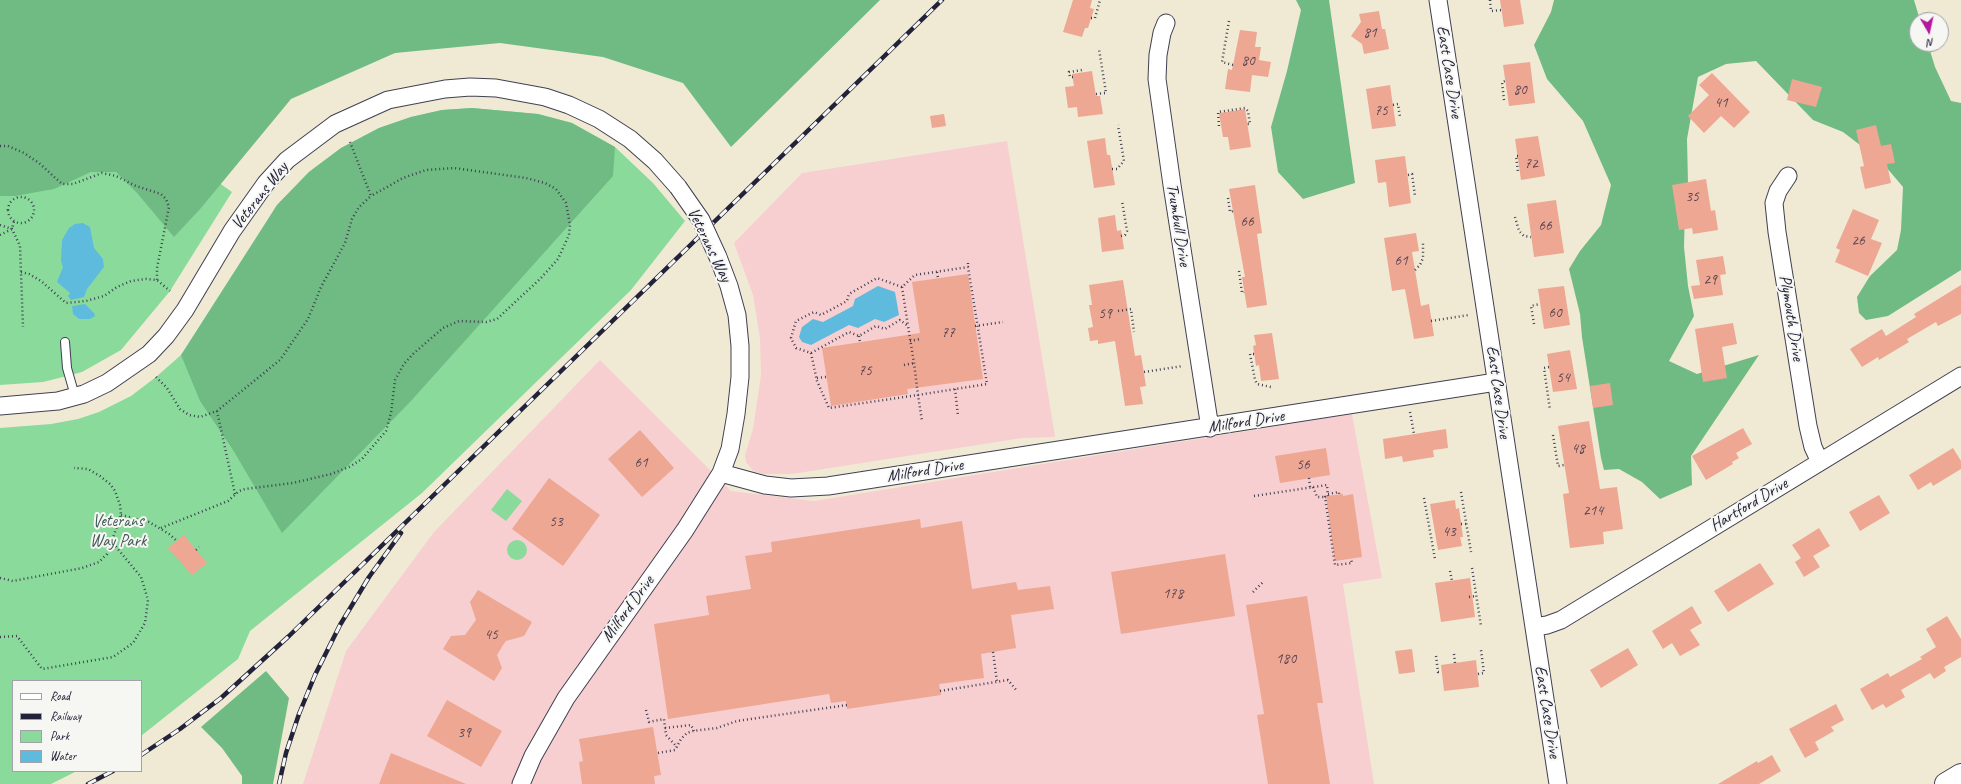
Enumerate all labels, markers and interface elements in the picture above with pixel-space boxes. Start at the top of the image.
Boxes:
north arrow [1909,12,1949,52]
house number: 81 [1363,24,1377,42]
street label: East Case Drive [1432,24,1466,120]
text: N [1926,35,1935,50]
house number: 80 [1241,52,1255,70]
house number: 80 [1513,81,1527,99]
house number: 41 [1714,94,1728,112]
house number: 75 [1374,102,1388,120]
house number: 72 [1524,155,1538,173]
street label: Veterans Way [227,158,293,234]
street label: Trumbull Drive [1161,182,1195,268]
house number: 35 [1685,188,1699,206]
street label: Veterans Way [682,204,736,286]
house number: 66 [1240,213,1254,231]
house number: 66 [1538,217,1552,235]
house number: 26 [1851,232,1865,250]
house number: 61 [1394,252,1408,270]
house number: 29 [1703,271,1717,289]
street label: Plymouth Drive [1774,274,1808,362]
house number: 60 [1548,304,1562,322]
house number: 59 [1098,305,1112,323]
house number: 77 [941,324,955,342]
street label: East Case Drive [1481,344,1515,440]
house number: 75 [858,362,872,380]
house number: 54 [1556,369,1570,387]
street label: Milford Drive [1206,406,1286,438]
house number: 48 [1571,440,1585,458]
house number: 61 [634,454,648,472]
street label: Milford Drive [885,455,965,487]
house number: 56 [1296,456,1310,474]
street label: Hartford Drive [1706,474,1792,536]
house number: 214 [1583,502,1603,520]
park label: Veterans Way Park [90,512,146,552]
house number: 53 [549,513,563,531]
house number: 43 [1442,523,1456,541]
street label: Milford Drive [597,572,659,646]
house number: 178 [1163,585,1183,603]
house number: 45 [484,626,498,644]
house number: 180 [1276,650,1296,668]
street label: East Case Drive [1530,664,1564,760]
legend [12,680,142,772]
text: Road [50,688,70,704]
text: Railway [50,708,81,724]
house number: 39 [457,724,471,742]
text: Park [50,728,69,744]
text: Water [50,748,76,764]

